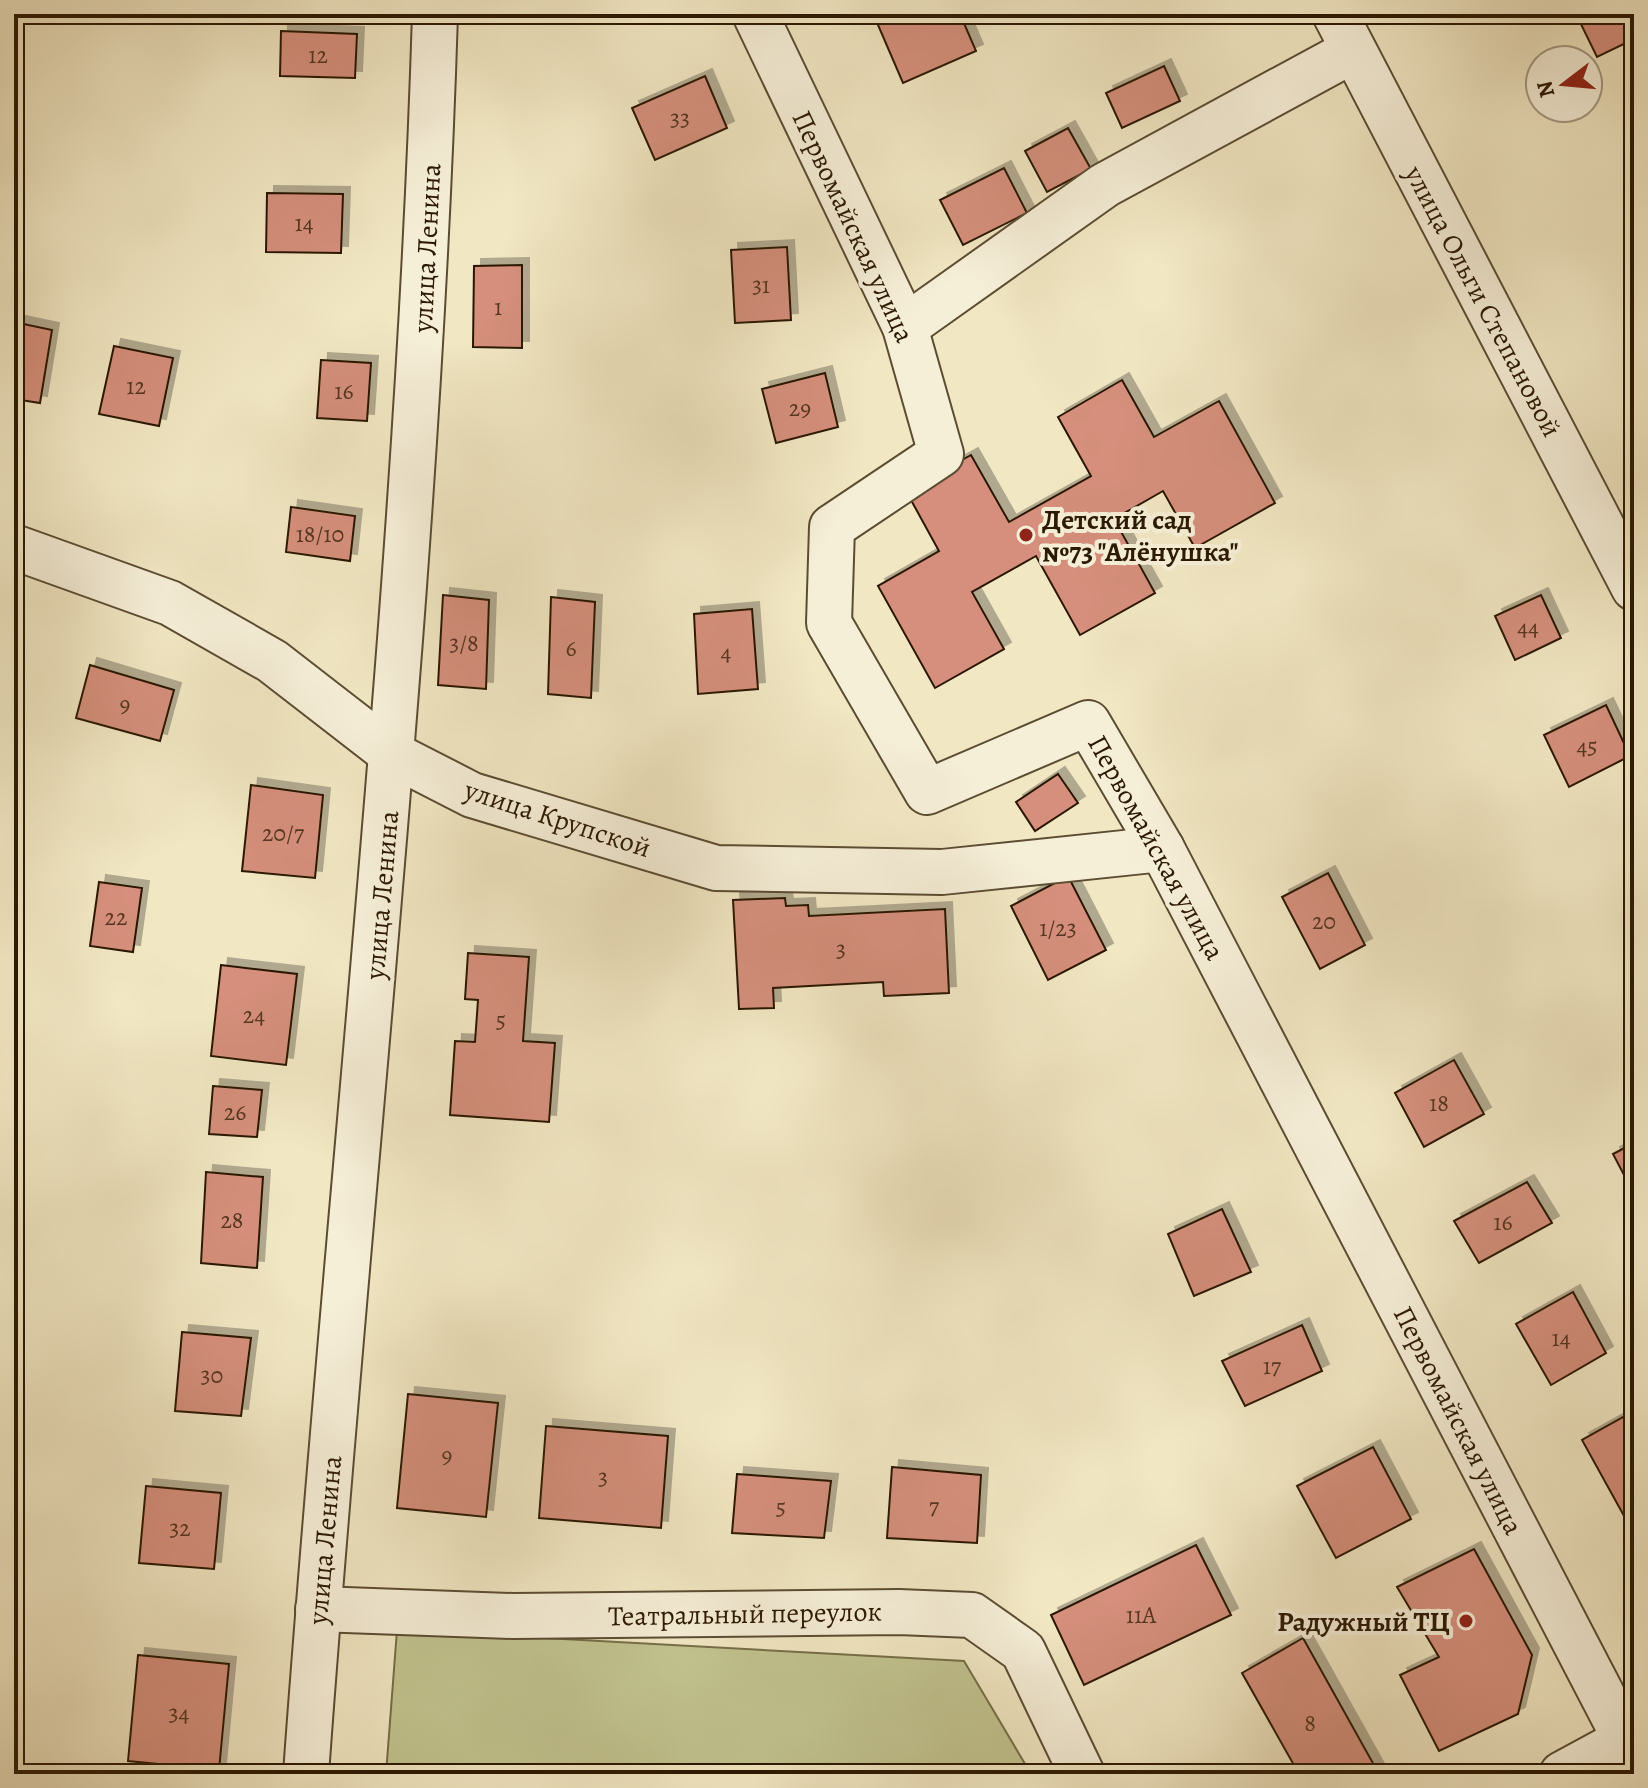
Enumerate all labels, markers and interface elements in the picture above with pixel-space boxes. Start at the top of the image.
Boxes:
house number: 12 [308,39,328,71]
north arrow [1524,44,1604,124]
text: N [1529,77,1562,101]
house number: 33 [670,102,690,134]
street label: Первомайская улица [783,104,924,349]
street label: улица Ольги Степановой [1395,158,1571,444]
street label: улица Ленина [404,162,450,335]
house number: 14 [294,207,314,239]
house number: 31 [752,269,770,301]
house number: 1 [494,291,502,323]
house number: 12 [126,370,146,402]
house number: 16 [334,375,354,407]
house number: 29 [789,392,811,424]
place label: Детский сад №73 "Алёнушка" [1042,501,1238,571]
house number: 18/10 [296,518,344,550]
marker: Детский сад №73 "Алёнушка" [1017,526,1035,544]
house number: 44 [1517,611,1539,643]
house number: 3/8 [449,627,479,659]
house number: 6 [565,632,577,664]
house number: 4 [721,636,732,668]
house number: 9 [120,688,130,720]
street label: Первомайская улица [1078,728,1234,967]
house number: 45 [1576,730,1598,762]
street label: улица Крупской [459,771,656,867]
street label: улица Ленина [356,809,408,982]
house number: 20/7 [262,817,305,849]
house number: 22 [105,901,127,933]
house number: 20 [1312,905,1336,937]
house number: 1/23 [1039,912,1077,944]
house number: 3 [836,933,846,965]
house number: 24 [243,999,265,1031]
house number: 5 [496,1004,506,1036]
house number: 18 [1429,1087,1449,1119]
house number: 26 [224,1096,246,1128]
house number: 28 [220,1204,244,1236]
house number: 16 [1493,1206,1513,1238]
street label: Первомайская улица [1384,1300,1532,1541]
house number: 14 [1551,1322,1571,1354]
house number: 17 [1263,1350,1282,1382]
house number: 30 [201,1359,223,1391]
house number: 9 [442,1439,452,1471]
street label: улица Ленина [299,1454,351,1627]
house number: 3 [598,1461,608,1493]
house number: 7 [929,1490,940,1522]
house number: 5 [776,1491,786,1523]
house number: 32 [169,1512,191,1544]
street label: Театральный переулок [608,1593,882,1635]
house number: 11А [1126,1599,1157,1631]
place label: Радужный ТЦ [1277,1603,1450,1641]
marker: Радужный ТЦ [1457,1612,1475,1630]
house number: 34 [169,1697,190,1729]
house number: 8 [1304,1707,1316,1739]

